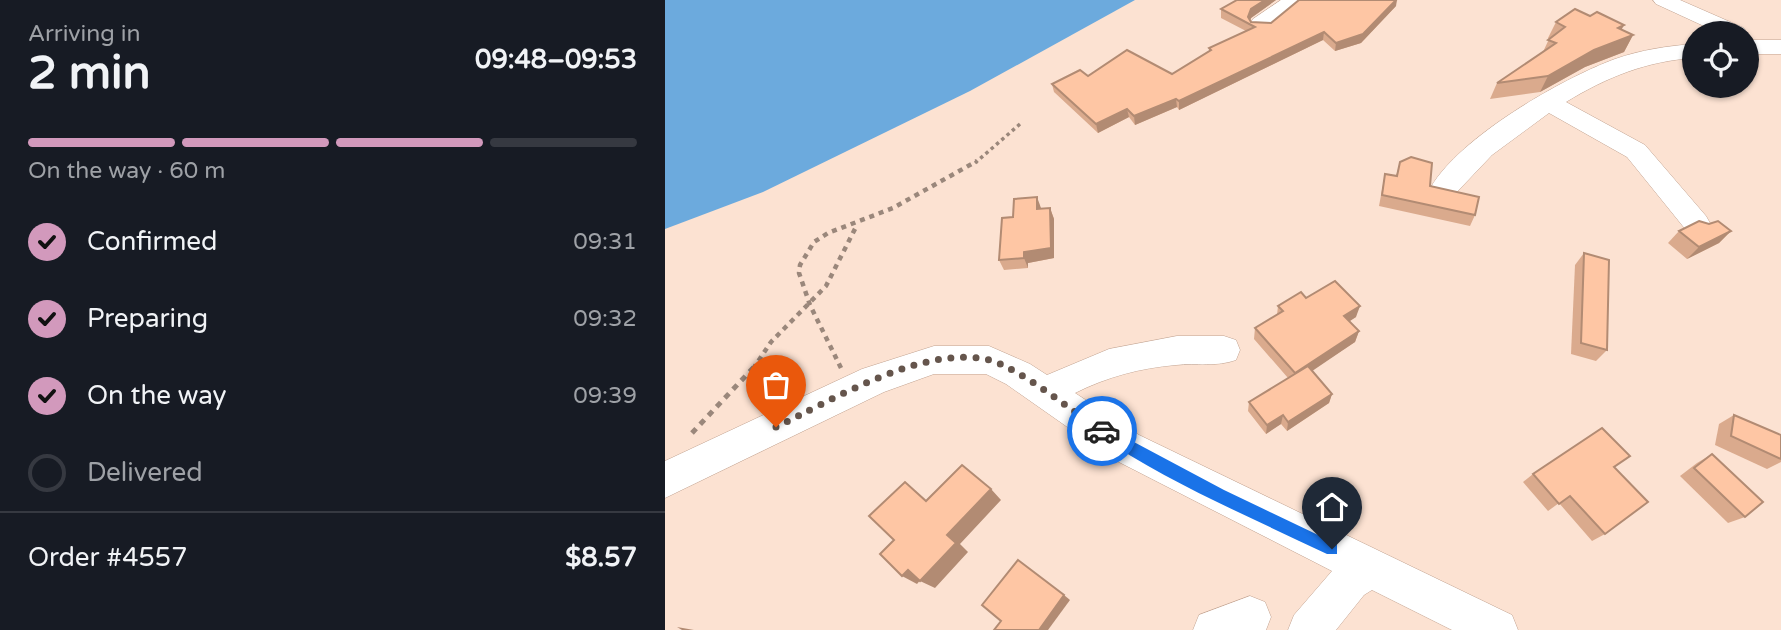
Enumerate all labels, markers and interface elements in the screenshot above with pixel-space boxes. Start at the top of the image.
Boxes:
text: Arriving in [28,20,141,48]
map controls [1682,21,1759,98]
button: locate [1682,21,1759,98]
text: 09:48–09:53 [475,44,637,75]
text: 2 min [28,46,151,101]
text: On the way · 60 m [28,157,225,185]
icon: check [28,223,66,261]
text: Confirmed [87,226,217,257]
text: 09:31 [573,228,637,256]
icon: check [28,300,66,338]
text: Preparing [87,303,208,334]
text: 09:32 [573,305,637,333]
pin [746,355,806,427]
icon: bag [757,366,795,404]
icon: check [28,377,66,415]
text: On the way [87,380,227,411]
text: 09:39 [573,382,637,410]
courier [1067,396,1137,466]
icon: car [1083,412,1121,450]
text: Delivered [87,457,203,488]
pin [1302,477,1362,549]
icon: home [1313,488,1351,526]
text: Order #4557 [28,542,188,573]
text: $8.57 [565,542,637,573]

